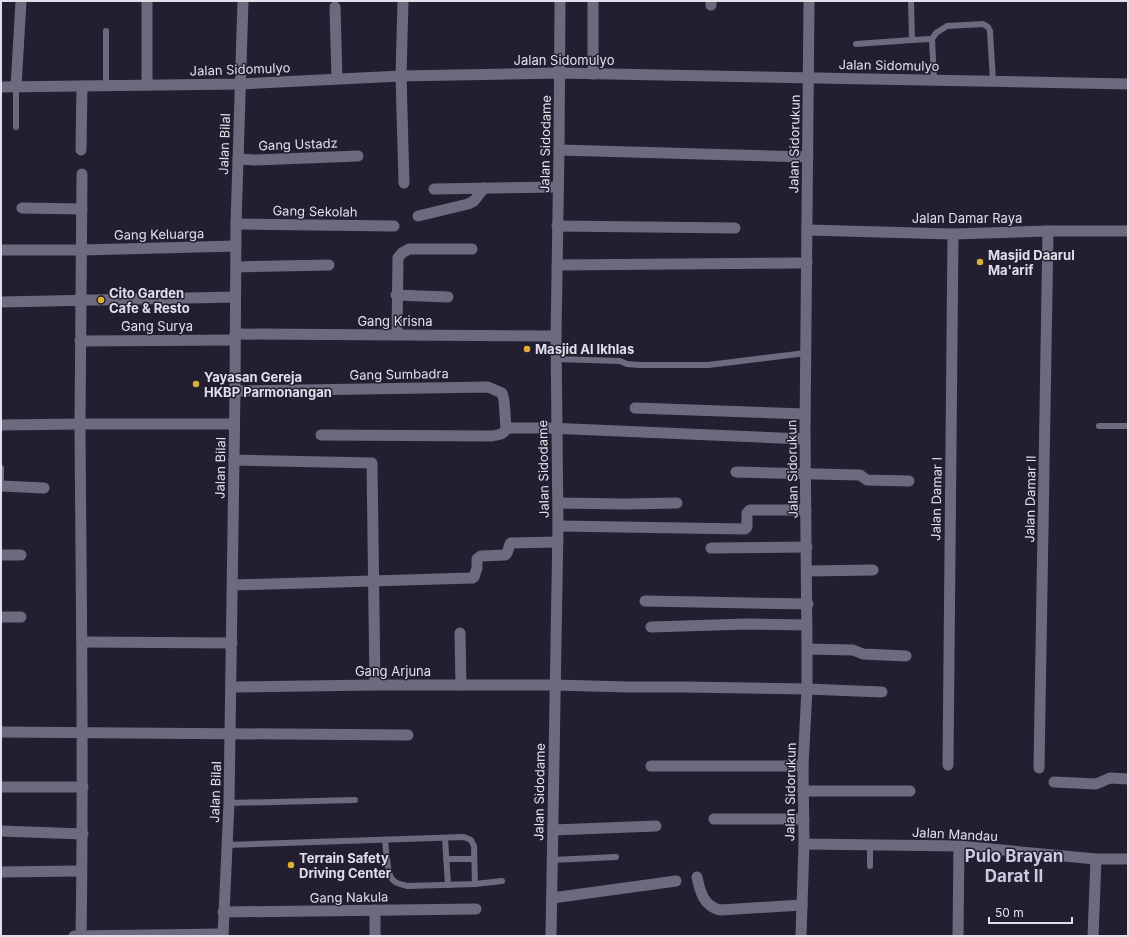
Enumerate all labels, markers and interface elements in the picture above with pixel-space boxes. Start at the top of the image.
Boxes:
street label: Jalan Sidomulyo [514,52,615,68]
street label: Jalan Sidomulyo [838,56,940,74]
street label: Jalan Sidomulyo [189,59,291,79]
street label: Jalan Sidorukun [785,94,803,194]
street label: Jalan Sidodame [536,95,554,193]
street label: Jalan Bilal [215,113,233,175]
street label: Gang Ustadz [258,135,338,153]
street label: Gang Sekolah [272,202,358,220]
street label: Jalan Damar Raya [912,210,1022,226]
street label: Gang Keluarga [114,225,204,243]
place label: Masjid Daarul Ma'arif [988,247,1075,278]
marker: Masjid Daarul Ma'arif [975,257,985,267]
place label: Cito Garden Cafe & Resto [109,285,190,316]
marker: Cito Garden Cafe & Resto [96,295,106,305]
street label: Gang Krisna [357,313,433,329]
street label: Gang Surya [121,318,193,334]
place label: Masjid Al Ikhlas [535,341,634,357]
marker: Masjid Al Ikhlas [522,344,532,354]
street label: Gang Sumbadra [349,365,449,383]
place label: Yayasan Gereja HKBP Parmonangan [204,369,332,400]
marker: Yayasan Gereja HKBP Parmonangan [191,379,201,389]
street label: Jalan Sidorukun [783,419,801,519]
street label: Jalan Sidodame [534,420,552,518]
street label: Jalan Bilal [211,437,229,499]
street label: Jalan Damar II [1021,455,1039,543]
street label: Jalan Damar I [927,457,945,541]
street label: Gang Arjuna [355,663,431,679]
street label: Jalan Sidorukun [781,742,799,842]
street label: Jalan Sidodame [530,743,548,841]
street label: Jalan Bilal [206,761,224,823]
street label: Jalan Mandau [912,824,998,844]
district label: Pulo Brayan Darat II [965,846,1063,886]
place label: Terrain Safety Driving Center [299,850,392,881]
marker: Terrain Safety Driving Center [286,860,296,870]
street label: Gang Nakula [310,888,388,906]
scale bar [989,899,1072,925]
text: 50 m [995,905,1024,920]

